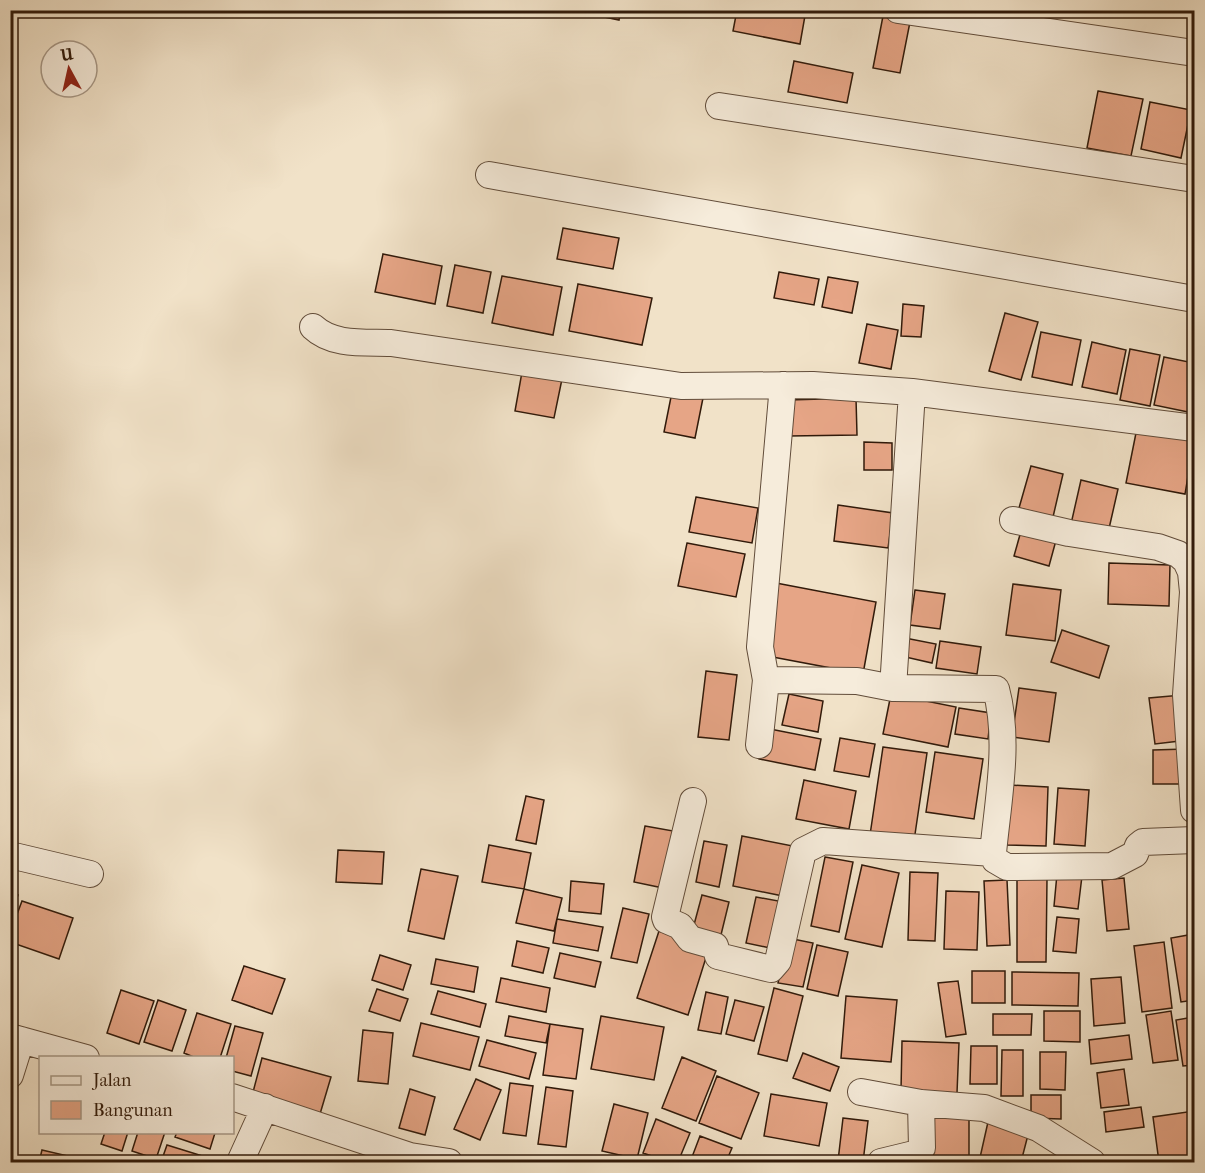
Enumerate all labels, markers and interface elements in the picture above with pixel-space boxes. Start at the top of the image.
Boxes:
north arrow [39,39,99,99]
text: U [59,44,75,65]
legend [39,1056,234,1134]
text: Jalan [91,1070,132,1091]
text: Bangunan [93,1100,173,1121]

